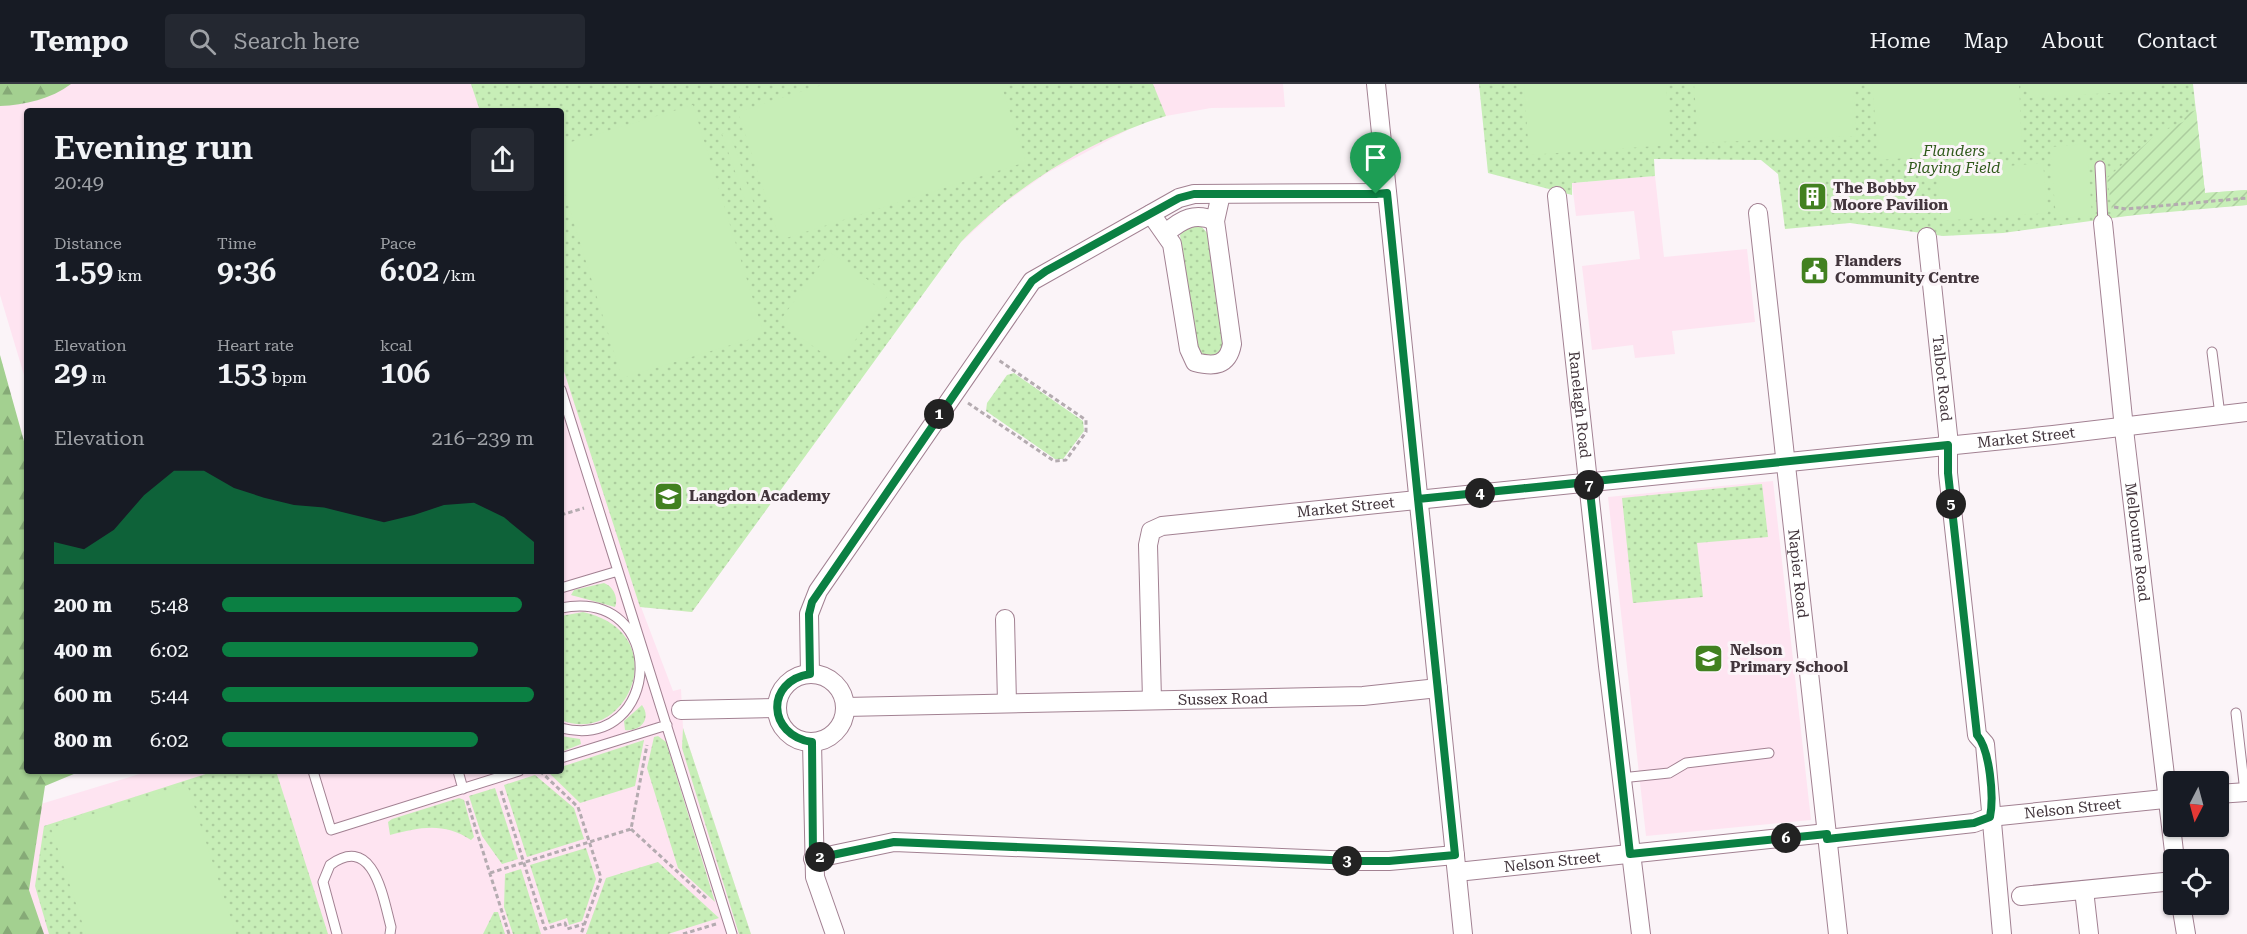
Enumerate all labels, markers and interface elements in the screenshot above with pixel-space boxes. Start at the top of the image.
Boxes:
search box [165,14,585,68]
text: Tempo [30,25,129,58]
icon: search [186,25,219,58]
text: Search here [234,29,360,54]
text: Home [1870,29,1931,53]
text: Map [1964,29,2009,53]
text: About [2042,29,2104,53]
text: Contact [2137,29,2217,53]
text: Evening run [54,128,253,167]
button: share [471,128,534,191]
pin [1350,132,1401,194]
icon: arrive [1359,141,1392,174]
park label: Flanders Playing Field [1907,142,2000,177]
text: 20:49 [54,170,104,194]
place label: The Bobby Moore Pavilion [1833,179,1948,214]
building icon: The Bobby Moore Pavilion [1796,181,1828,213]
text: Distance [54,234,122,253]
text: Time [217,234,256,253]
text: Pace [380,234,416,253]
place label: Flanders Community Centre [1835,252,1980,287]
text: 1.59 [54,253,113,288]
text: 9:36 [217,253,276,288]
text: 6:02 [380,253,439,288]
public building icon: Flanders Community Centre [1798,254,1830,286]
text: km [113,266,142,285]
text: /km [439,266,476,285]
street label: Talbot Road [1928,334,1956,423]
text: Elevation [54,336,127,355]
text: Heart rate [217,336,294,355]
text: kcal [380,336,412,355]
street label: Ranelagh Road [1565,350,1594,460]
text: 29 [54,355,88,390]
text: 153 [217,355,267,390]
text: 106 [380,355,430,390]
text: m [88,368,106,387]
text: bpm [267,368,307,387]
pin: 1 [924,399,954,429]
text: 1 [935,404,943,423]
street label: Market Street [1976,423,2076,452]
text: Elevation [54,426,145,450]
text: 216–239 m [431,426,534,450]
pin: 7 [1574,470,1604,500]
text: 7 [1585,475,1593,494]
pin: 4 [1465,478,1495,508]
school or university icon: Langdon Academy [652,480,684,512]
street label: Melbourne Road [2121,482,2153,603]
text: 4 [1476,483,1484,502]
place label: Langdon Academy [689,487,830,505]
pin: 5 [1936,489,1966,519]
street label: Market Street [1296,493,1396,521]
text: 5 [1947,494,1955,513]
street label: Napier Road [1784,528,1812,620]
text: 200 m [54,593,112,617]
text: 5:48 [150,593,189,617]
text: 400 m [54,638,112,662]
text: 6:02 [150,638,189,662]
place label: Nelson Primary School [1730,641,1848,676]
school or university icon: Nelson Primary School [1693,643,1725,675]
text: 600 m [54,683,112,707]
text: 5:44 [150,683,189,707]
street label: Sussex Road [1178,689,1269,709]
text: 800 m [54,728,112,752]
text: 6:02 [150,728,189,752]
north arrow [2163,771,2229,837]
map controls [2163,771,2229,915]
street label: Nelson Street [2023,794,2122,822]
pin: 6 [1771,823,1801,853]
text: 6 [1782,828,1790,847]
pin: 2 [805,842,835,872]
pin: 3 [1332,846,1362,876]
text: 2 [816,847,824,866]
street label: Nelson Street [1503,848,1602,876]
button: locate [2163,849,2229,915]
text: 3 [1343,851,1351,870]

